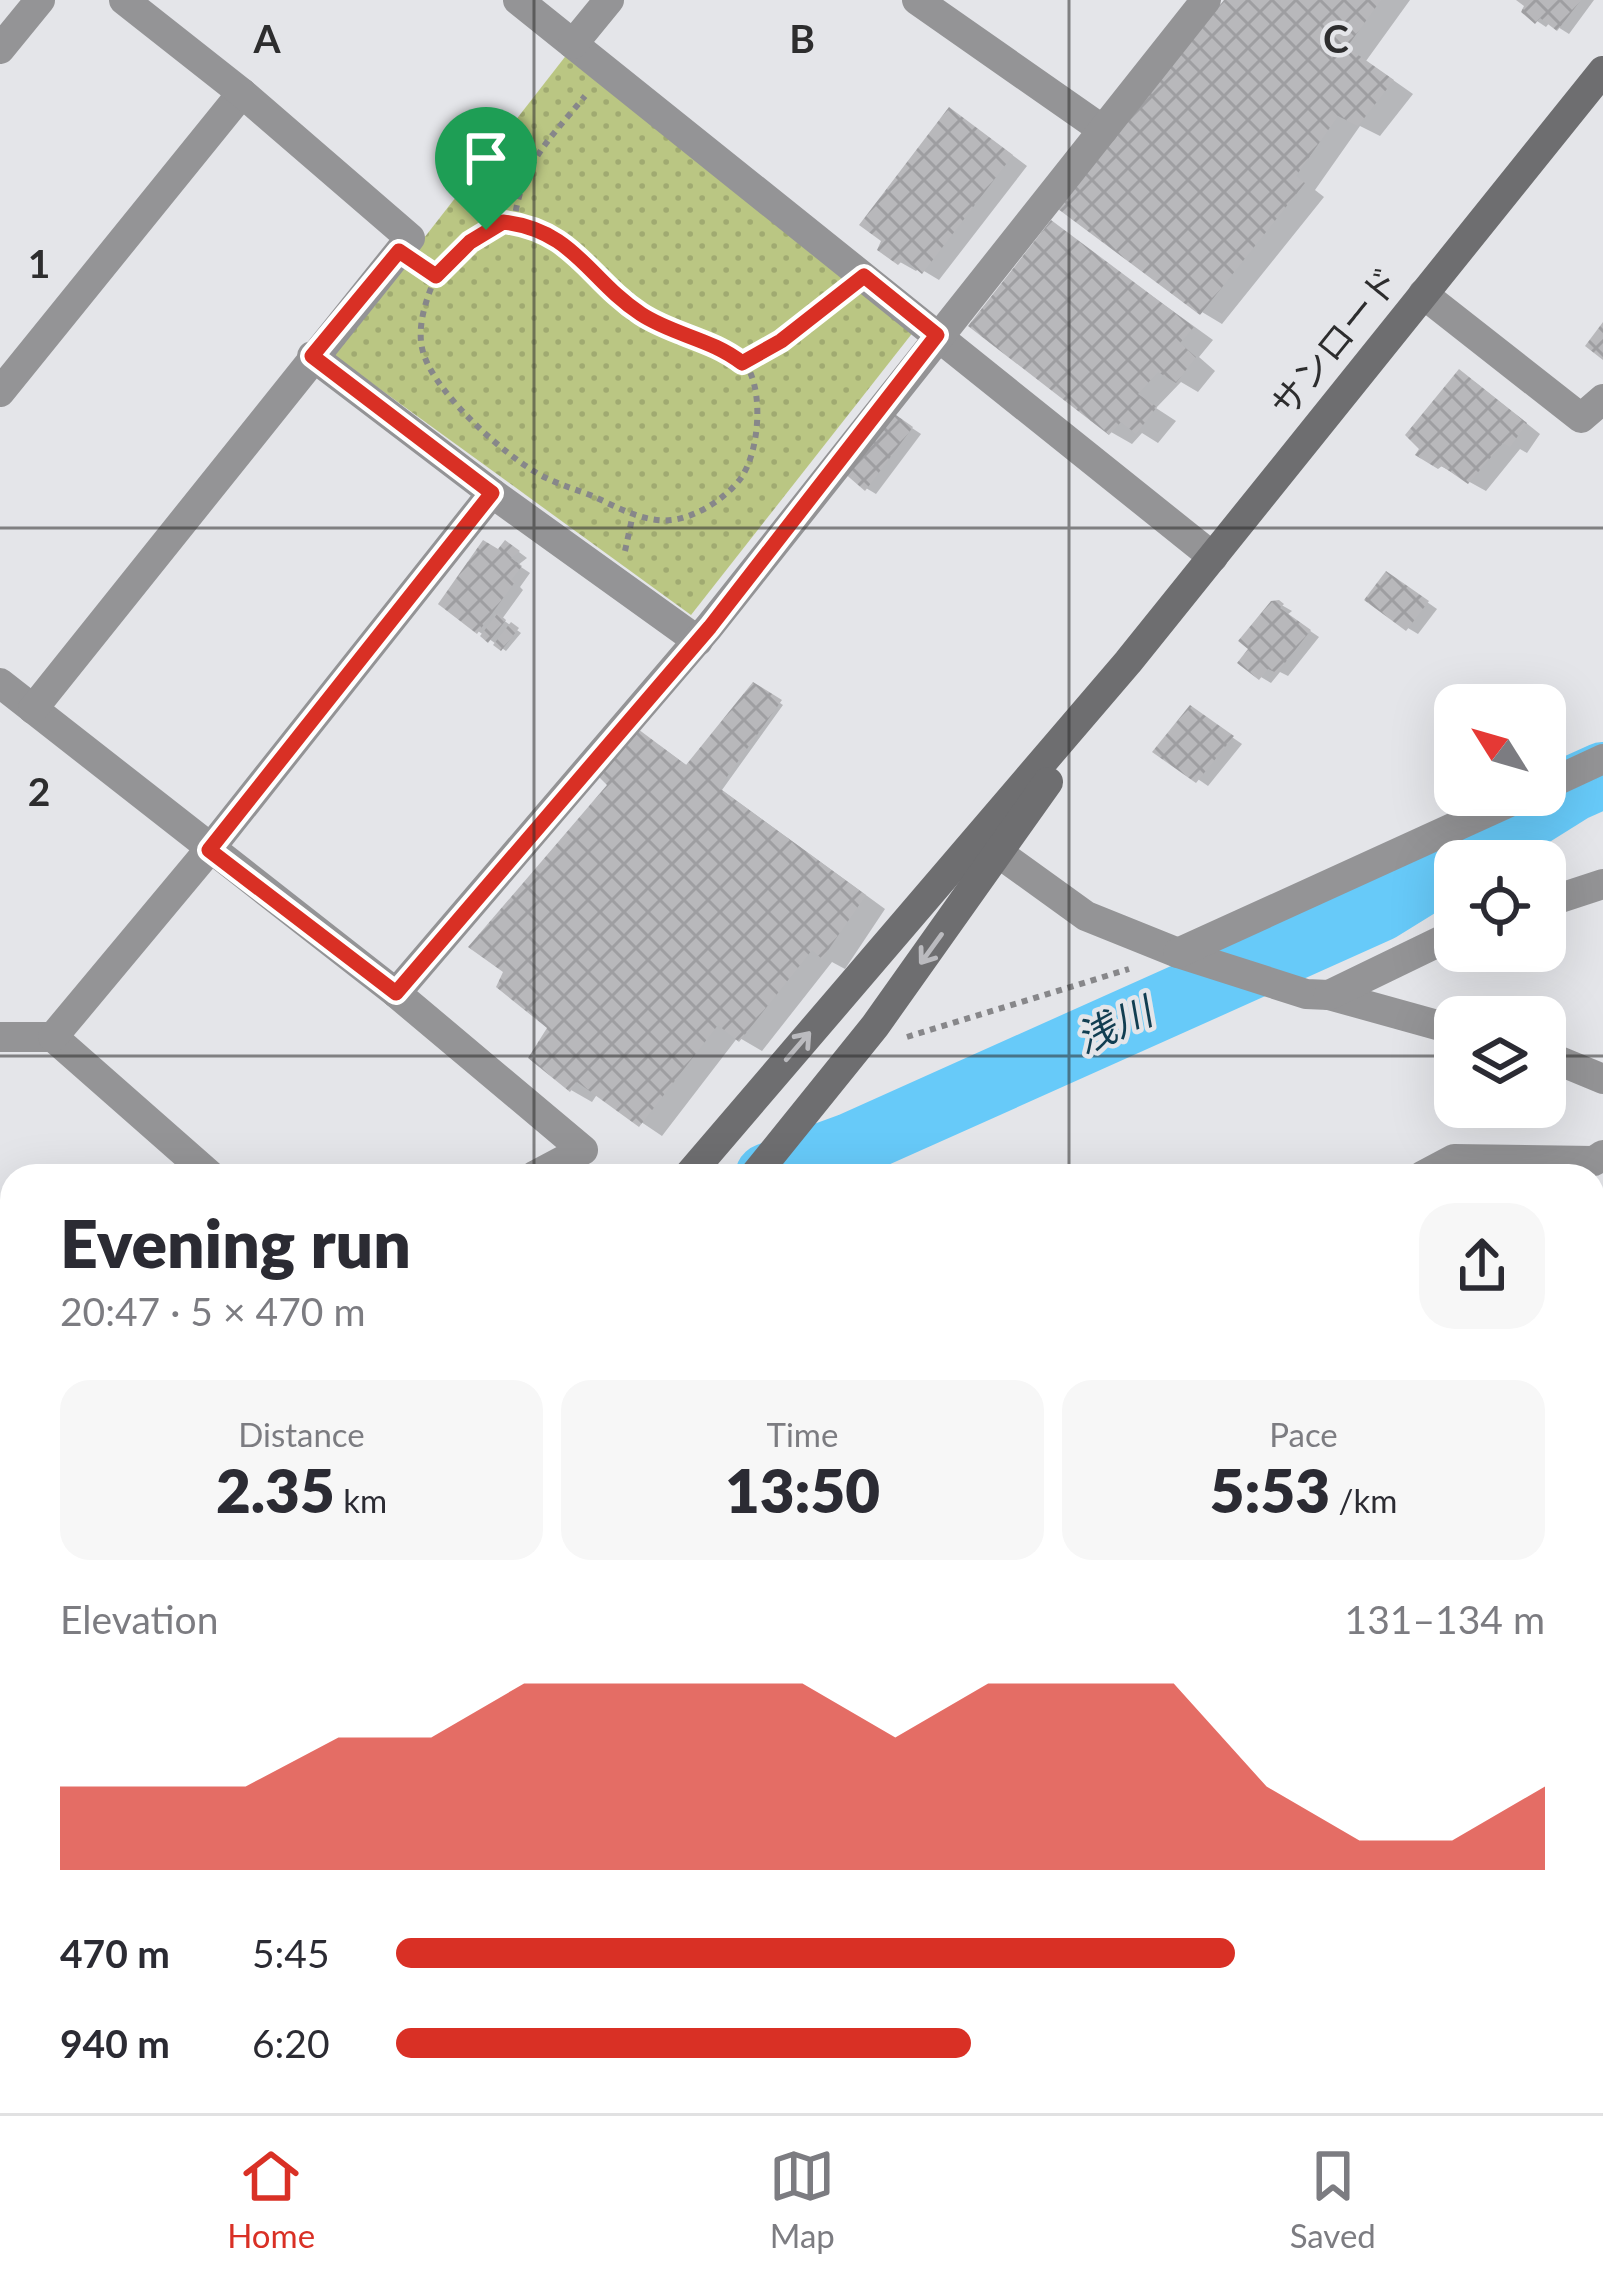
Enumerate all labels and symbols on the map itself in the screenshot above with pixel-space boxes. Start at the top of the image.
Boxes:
text: A [252,15,281,61]
text: B [789,15,815,61]
text: C [1323,15,1349,61]
pin [435,107,537,230]
text: 1 [28,240,50,286]
street label: サンロード [1260,258,1408,425]
north arrow [1434,684,1566,816]
text: 2 [28,768,50,814]
one-way arrow [919,932,945,965]
water label: 浅川 [1069,986,1162,1061]
one-way arrow [784,1031,811,1062]

